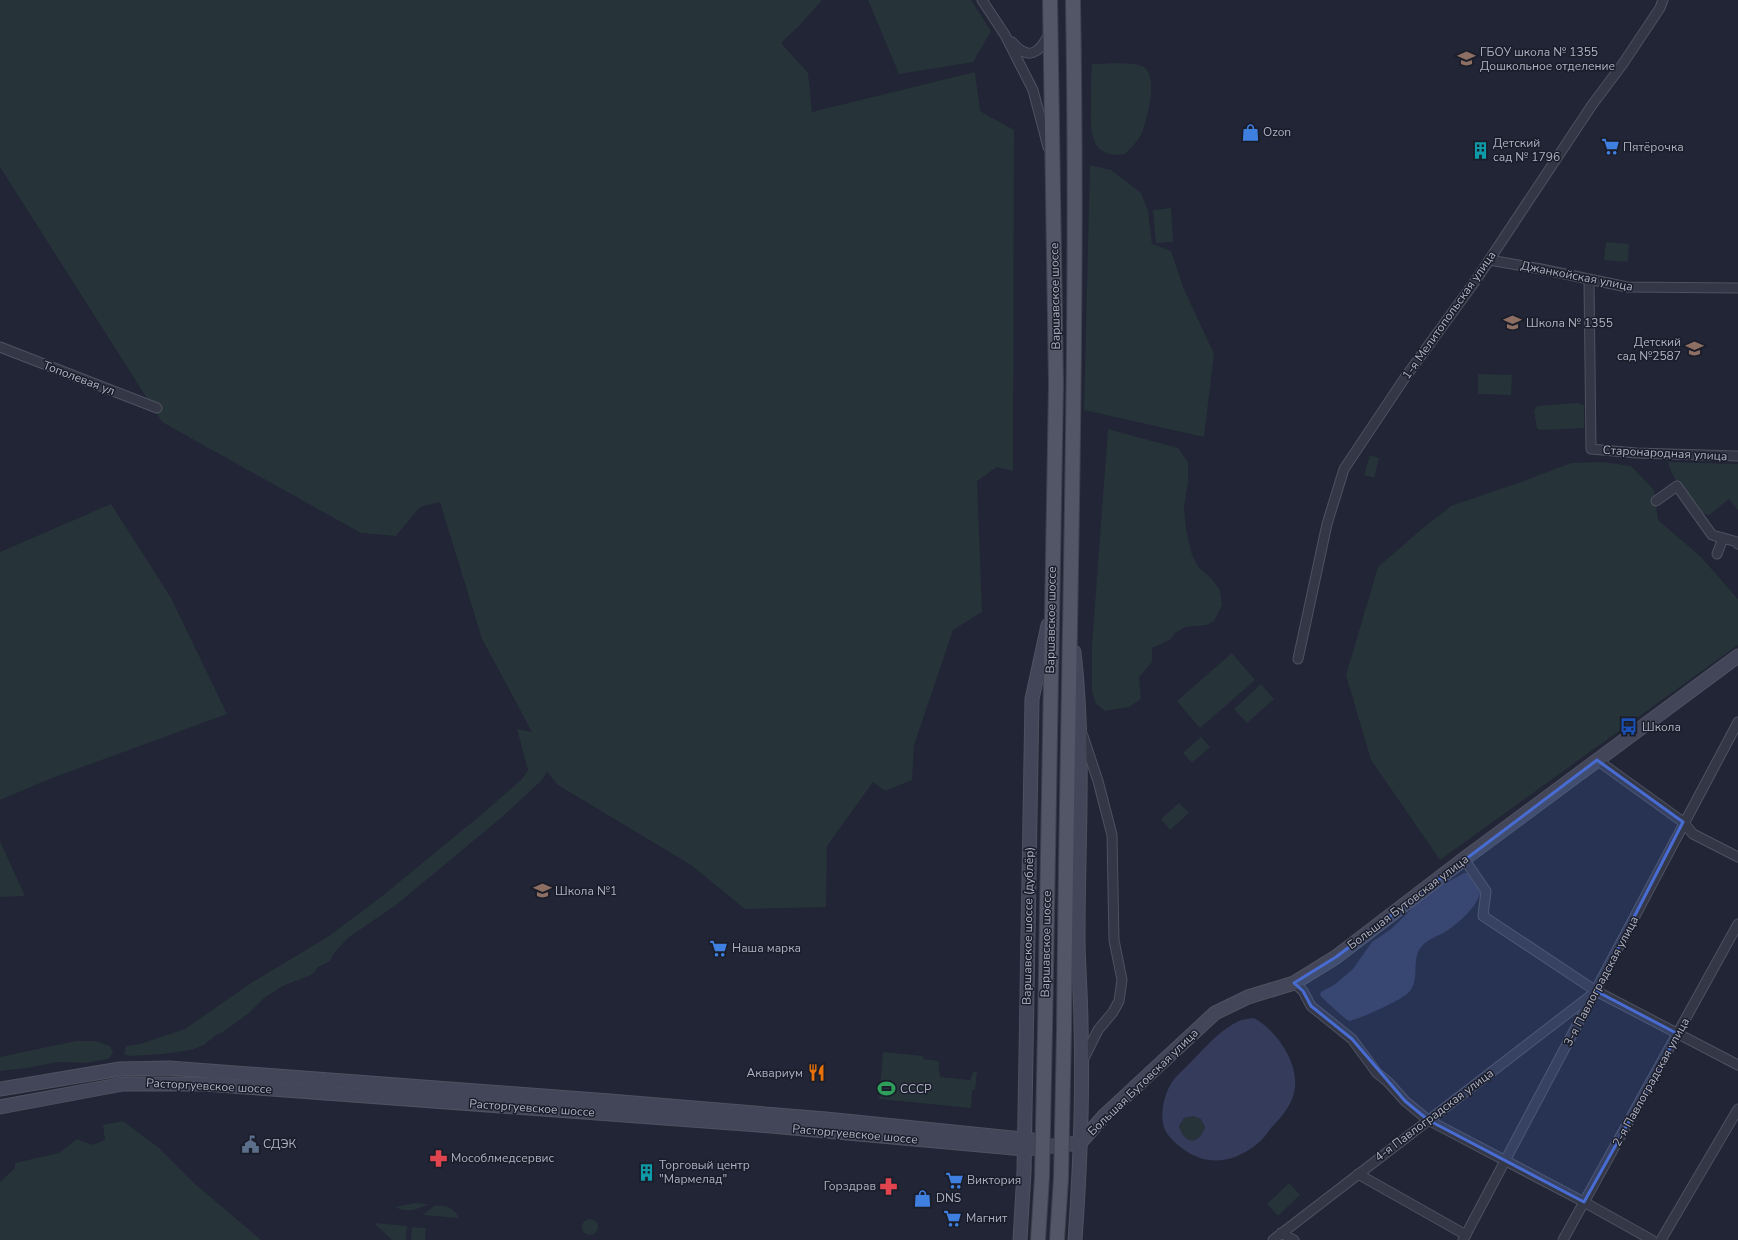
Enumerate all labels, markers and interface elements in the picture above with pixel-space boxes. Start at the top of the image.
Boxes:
place label: ГБОУ школа № 1355 Дошкольное отделение [1480,44,1615,74]
school or university icon: ГБОУ школа № 1355 Дошкольное отделение [1457,49,1477,69]
shop icon: Ozon [1240,122,1260,142]
place label: Ozon [1263,124,1291,140]
place label: Детский сад № 1796 [1493,135,1560,165]
supermarket icon: Пятёрочка [1600,137,1620,157]
place label: Пятёрочка [1623,139,1684,155]
building icon: Детский сад № 1796 [1470,140,1490,160]
street label: Варшавское шоссе [1046,242,1064,350]
street label: 1-я Мелитопольская улица [1399,248,1499,382]
street label: Джанкойская улица [1520,257,1634,295]
school or university icon: Школа № 1355 [1503,313,1523,333]
place label: Школа № 1355 [1526,315,1613,331]
place label: Детский сад №2587 [1617,334,1681,364]
school or university icon: Детский сад №2587 [1684,339,1704,359]
street label: Тополевая ул [41,357,117,399]
street label: Старонародная улица [1602,442,1728,464]
street label: Варшавское шоссе [1042,566,1060,674]
bus stop icon: Школа [1619,717,1639,737]
place label: Школа [1642,719,1681,735]
street label: Варшавское шоссе (дублёр) [1019,847,1037,1005]
street label: Большая Бутовская улица [1344,851,1472,953]
school or university icon: Школа №1 [532,881,552,901]
place label: Школа №1 [555,883,617,899]
street label: Варшавское шоссе [1037,890,1055,998]
street label: 3-я Павлоградская улица [1560,913,1642,1049]
supermarket icon: Наша марка [709,938,729,958]
place label: Наша марка [732,940,801,956]
street label: 2-я Павлоградская улица [1609,1015,1693,1149]
street label: Большая Бутовская улица [1084,1025,1202,1139]
restaurant icon: Аквариум [806,1063,826,1083]
place label: Аквариум [747,1065,803,1081]
street label: 4-я Павлоградская улица [1371,1065,1497,1165]
street label: Расторгуевское шоссе [146,1075,272,1097]
sports icon: СССР [877,1079,897,1099]
place label: СССР [900,1081,932,1097]
street label: Расторгуевское шоссе [469,1096,595,1120]
street label: Расторгуевское шоссе [792,1121,918,1147]
public building icon: СДЭК [240,1134,260,1154]
place label: СДЭК [263,1136,296,1152]
pharmacy icon: Мособлмедсервис [428,1148,448,1168]
place label: Мособлмедсервис [451,1150,554,1166]
place label: Торговый центр "Мармелад" [659,1157,750,1187]
building icon: Торговый центр "Мармелад" [636,1162,656,1182]
supermarket icon: Виктория [944,1170,964,1190]
place label: Виктория [967,1172,1021,1188]
pharmacy icon: Горздрав [879,1176,899,1196]
place label: Горздрав [824,1178,876,1194]
shop icon: DNS [913,1188,933,1208]
place label: DNS [936,1190,961,1206]
supermarket icon: Магнит [943,1208,963,1228]
place label: Магнит [966,1210,1008,1226]

